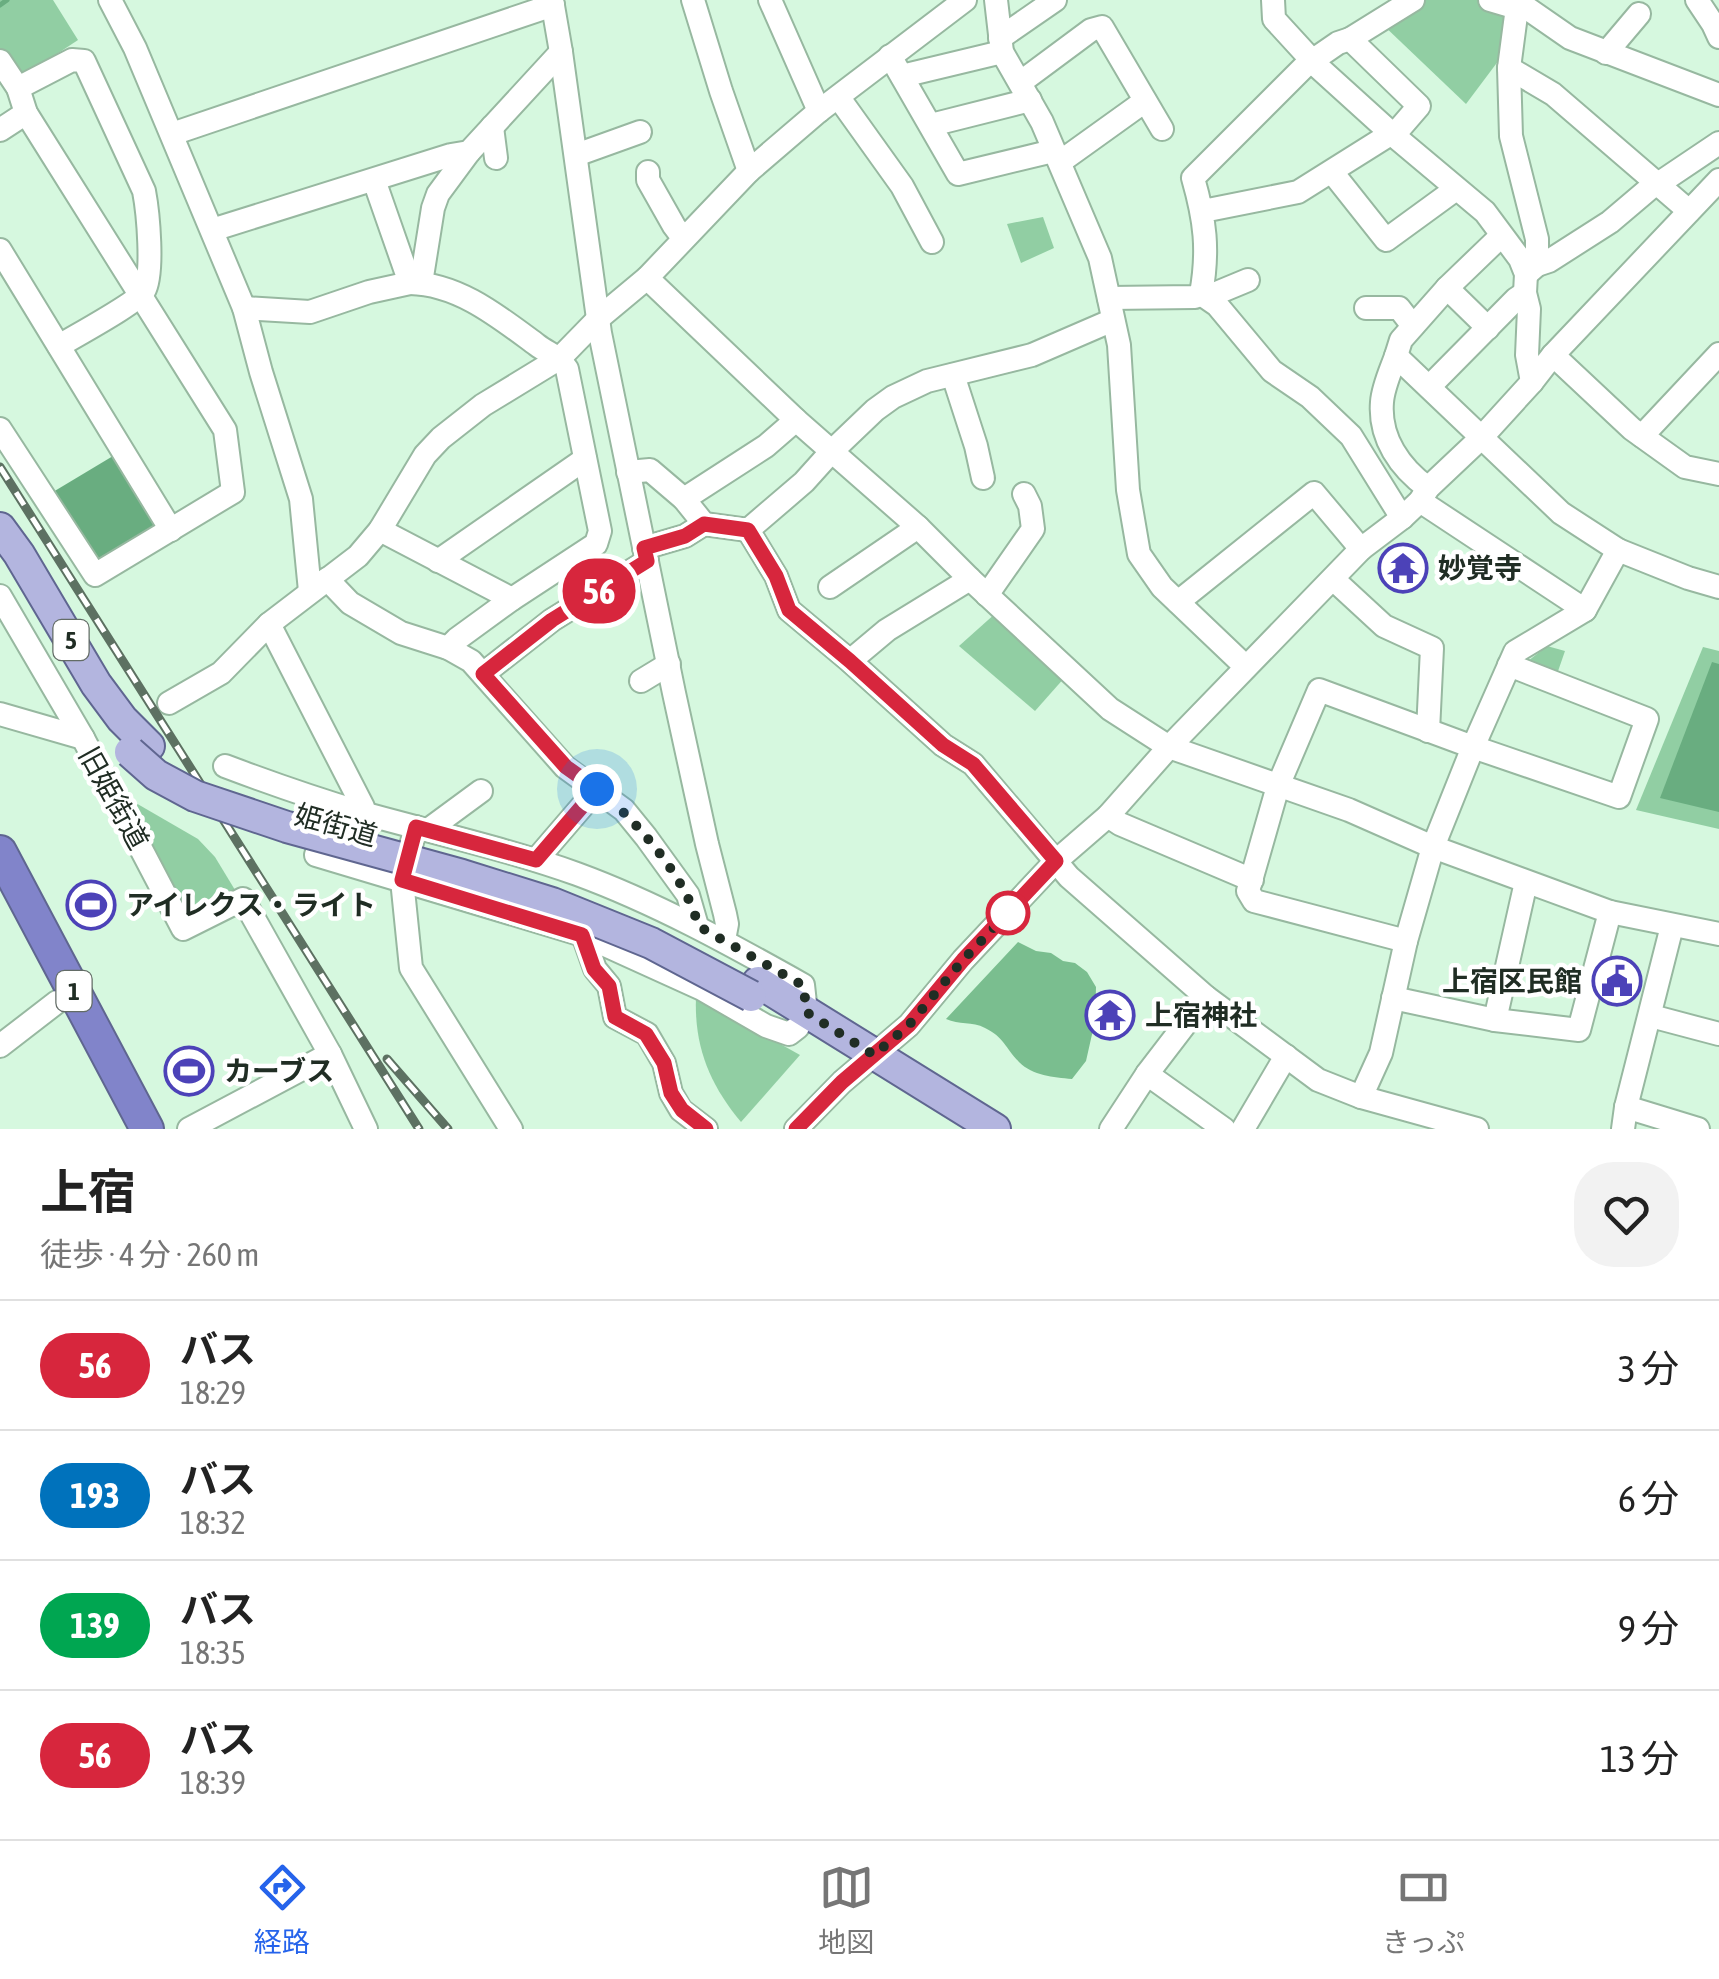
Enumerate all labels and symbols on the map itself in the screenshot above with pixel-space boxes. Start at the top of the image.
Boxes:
temple icon: 妙覚寺 [1377,542,1429,594]
place label: 妙覚寺 [1438,552,1522,584]
line badge: 56 [554,558,644,624]
road number: 5 [54,620,88,660]
street label: 旧姫街道 [73,741,155,855]
your location [572,764,622,814]
street label: 姫街道 [291,798,381,852]
sports icon: アイレクス・ライト [65,879,117,931]
place label: アイレクス・ライト [126,889,376,921]
unlabelled marker [987,892,1029,934]
public building icon: 上宿区民館 [1591,955,1643,1007]
place label: 上宿区民館 [1442,965,1582,997]
road number: 1 [56,971,92,1011]
temple icon: 上宿神社 [1084,989,1136,1041]
place label: 上宿神社 [1145,999,1257,1031]
sports icon: カーブス [163,1045,215,1097]
place label: カーブス [224,1055,334,1087]

